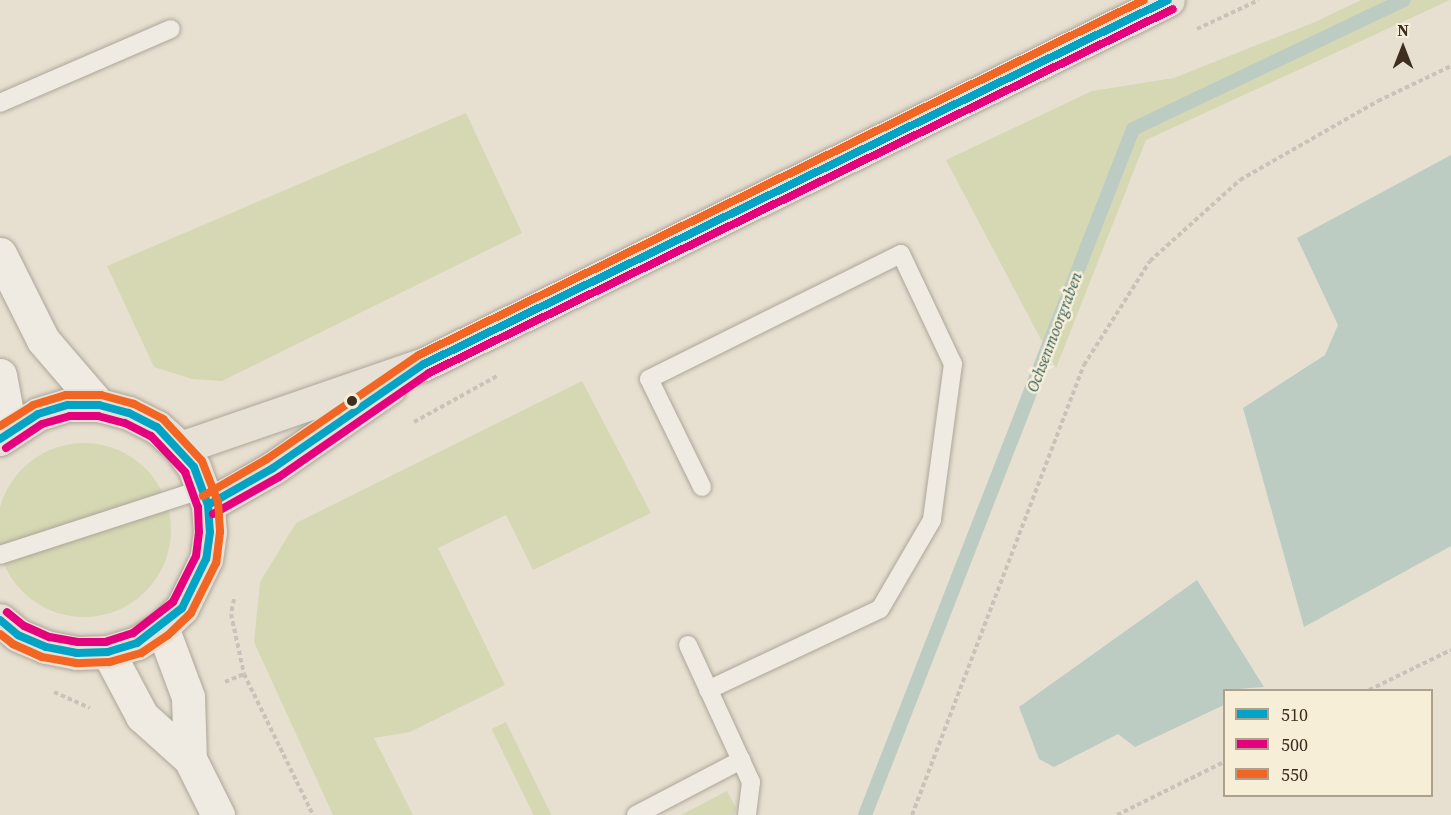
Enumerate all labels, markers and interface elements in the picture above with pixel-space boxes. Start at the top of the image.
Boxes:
north arrow [1373,18,1433,78]
text: N [1397,19,1409,41]
water label: Ochsenmoorgraben [1022,269,1086,395]
unlabelled marker [346,395,358,407]
legend [1223,689,1433,797]
text: 510 [1281,702,1308,727]
text: 500 [1281,732,1308,757]
text: 550 [1281,762,1308,787]

